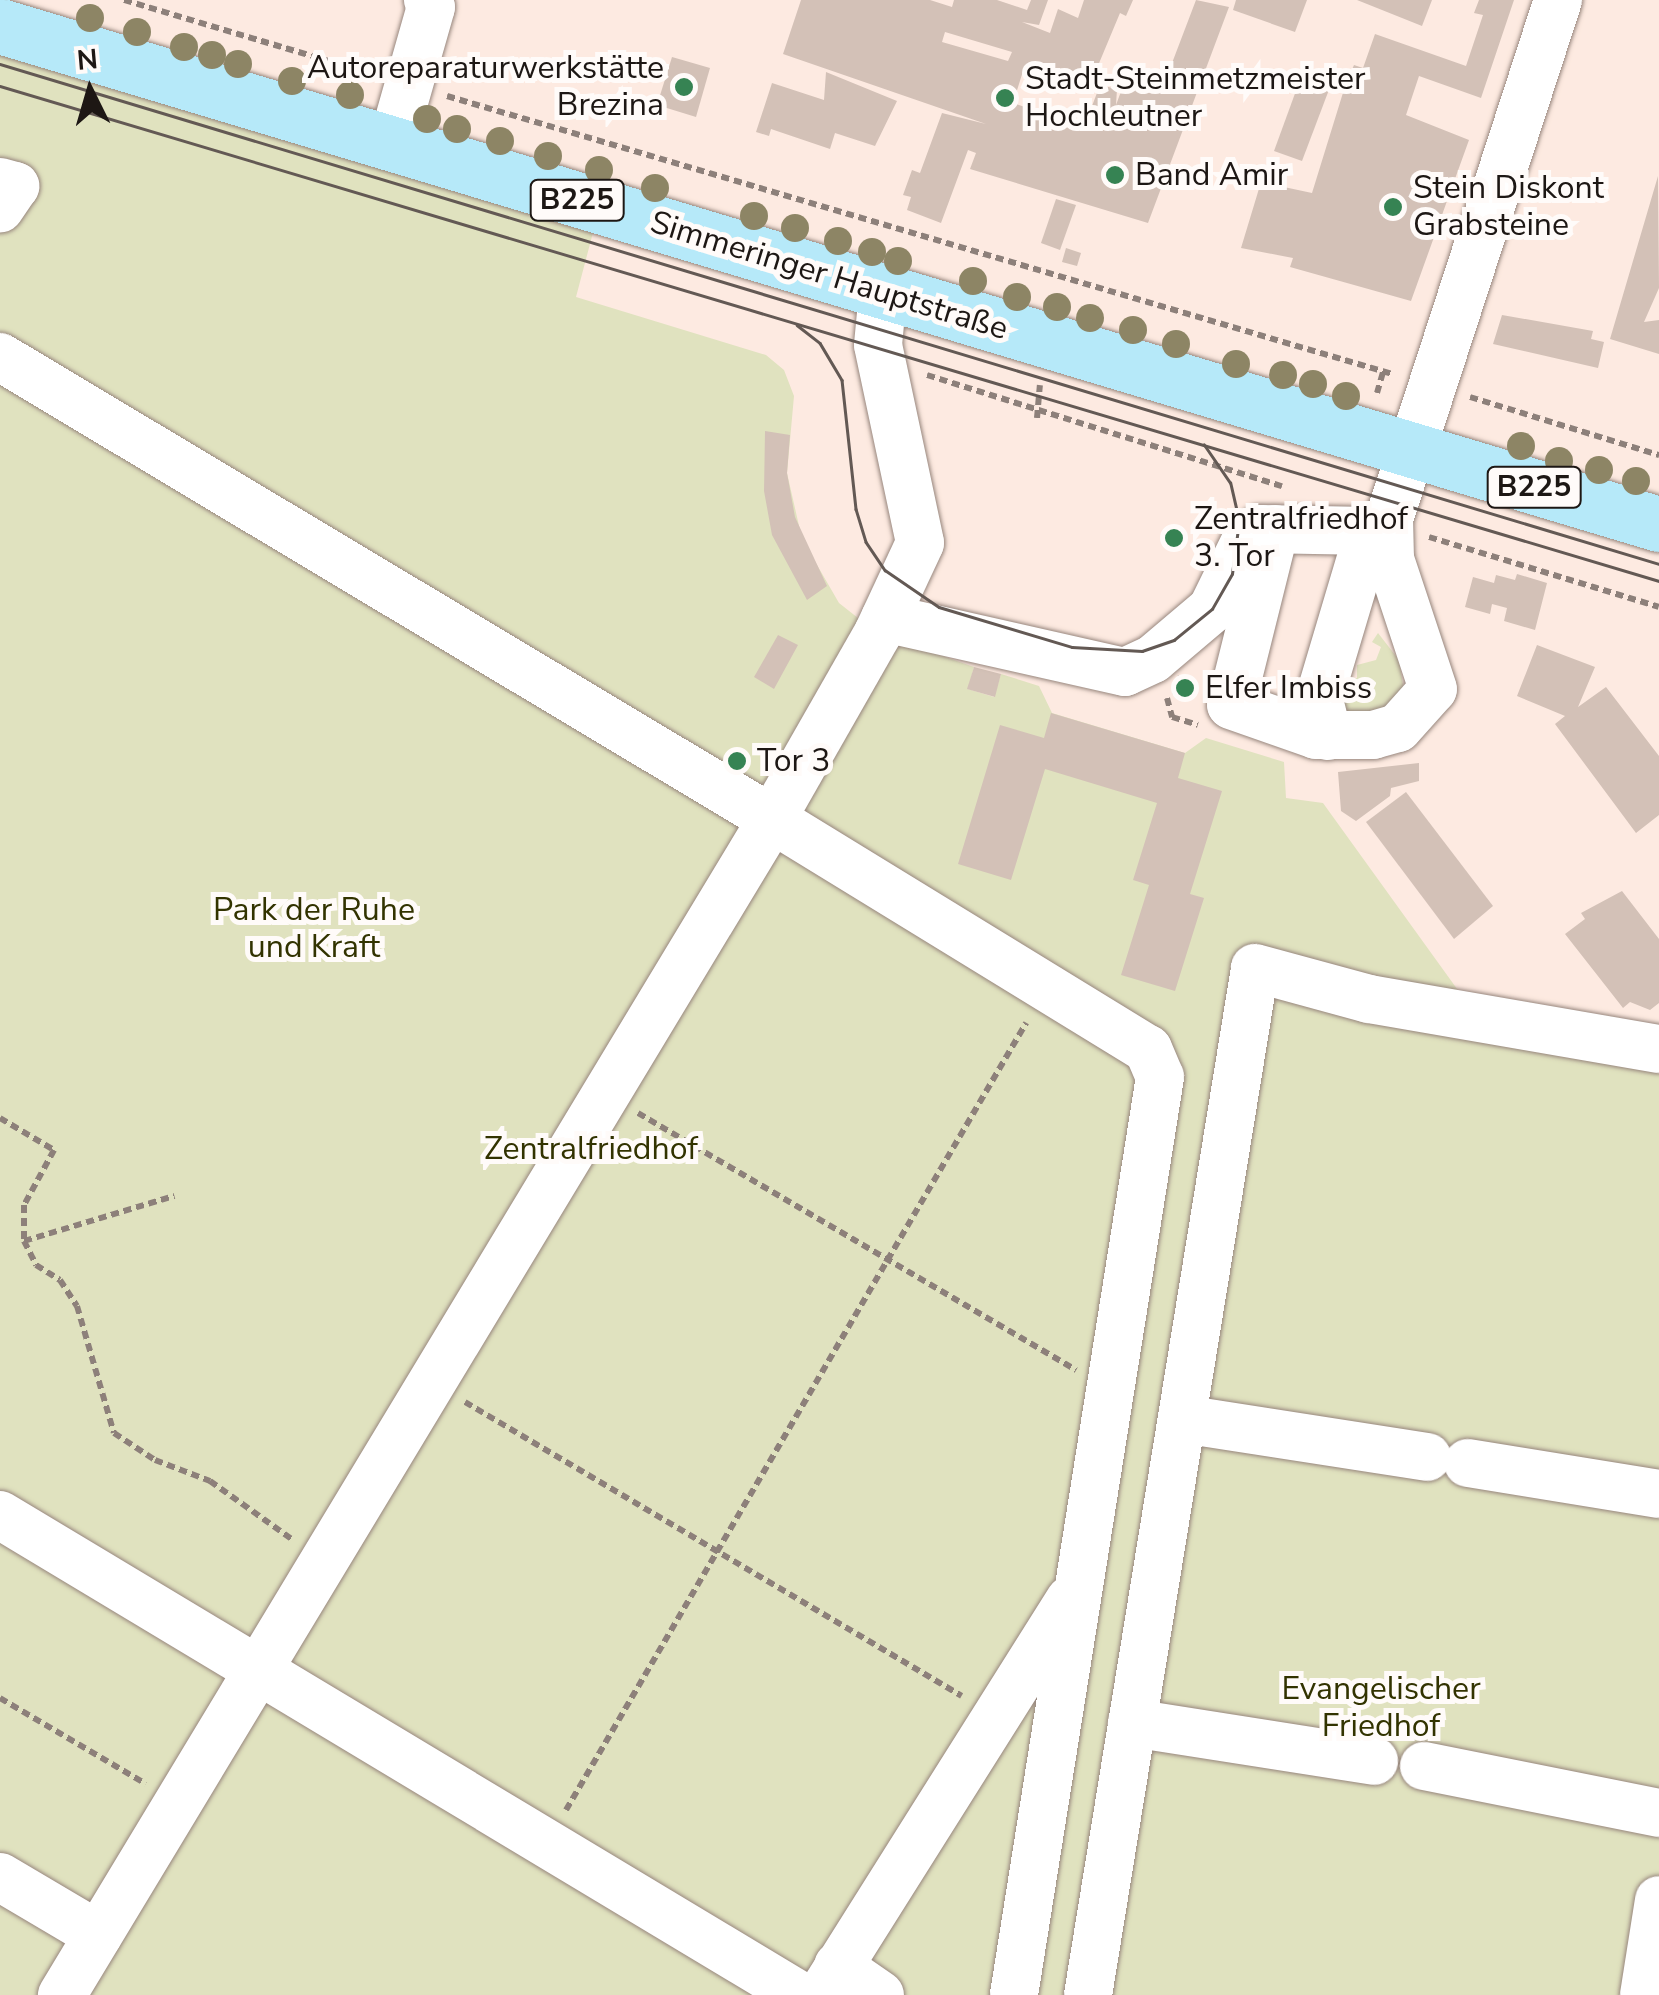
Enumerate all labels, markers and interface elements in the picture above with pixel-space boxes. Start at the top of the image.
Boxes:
north arrow [40,40,140,140]
text: N [75,40,99,80]
place label: Autoreparaturwerkstätte Brezina [307,50,664,125]
place label: Stadt-Steinmetzmeister Hochleutner [1025,61,1366,136]
marker: Autoreparaturwerkstätte Brezina [673,76,695,98]
marker: Stadt-Steinmetzmeister Hochleutner [994,87,1016,109]
place label: Band Amir [1135,156,1288,194]
marker: Band Amir [1104,164,1126,186]
place label: Stein Diskont Grabsteine [1413,170,1604,245]
road number: B225 [530,175,624,225]
marker: Stein Diskont Grabsteine [1382,196,1404,218]
street label: Simmeringer Hauptstraße [646,203,1012,349]
road number: B225 [1486,462,1582,512]
place label: Zentralfriedhof 3. Tor [1194,501,1408,576]
marker: Zentralfriedhof 3. Tor [1163,527,1185,549]
place label: Elfer Imbiss [1205,669,1372,707]
marker: Elfer Imbiss [1174,677,1196,699]
place label: Tor 3 [757,742,830,780]
marker: Tor 3 [726,750,748,772]
park label: Park der Ruhe und Kraft [213,892,415,967]
park label: Zentralfriedhof [484,1130,698,1168]
park label: Evangelischer Friedhof [1281,1671,1481,1746]

